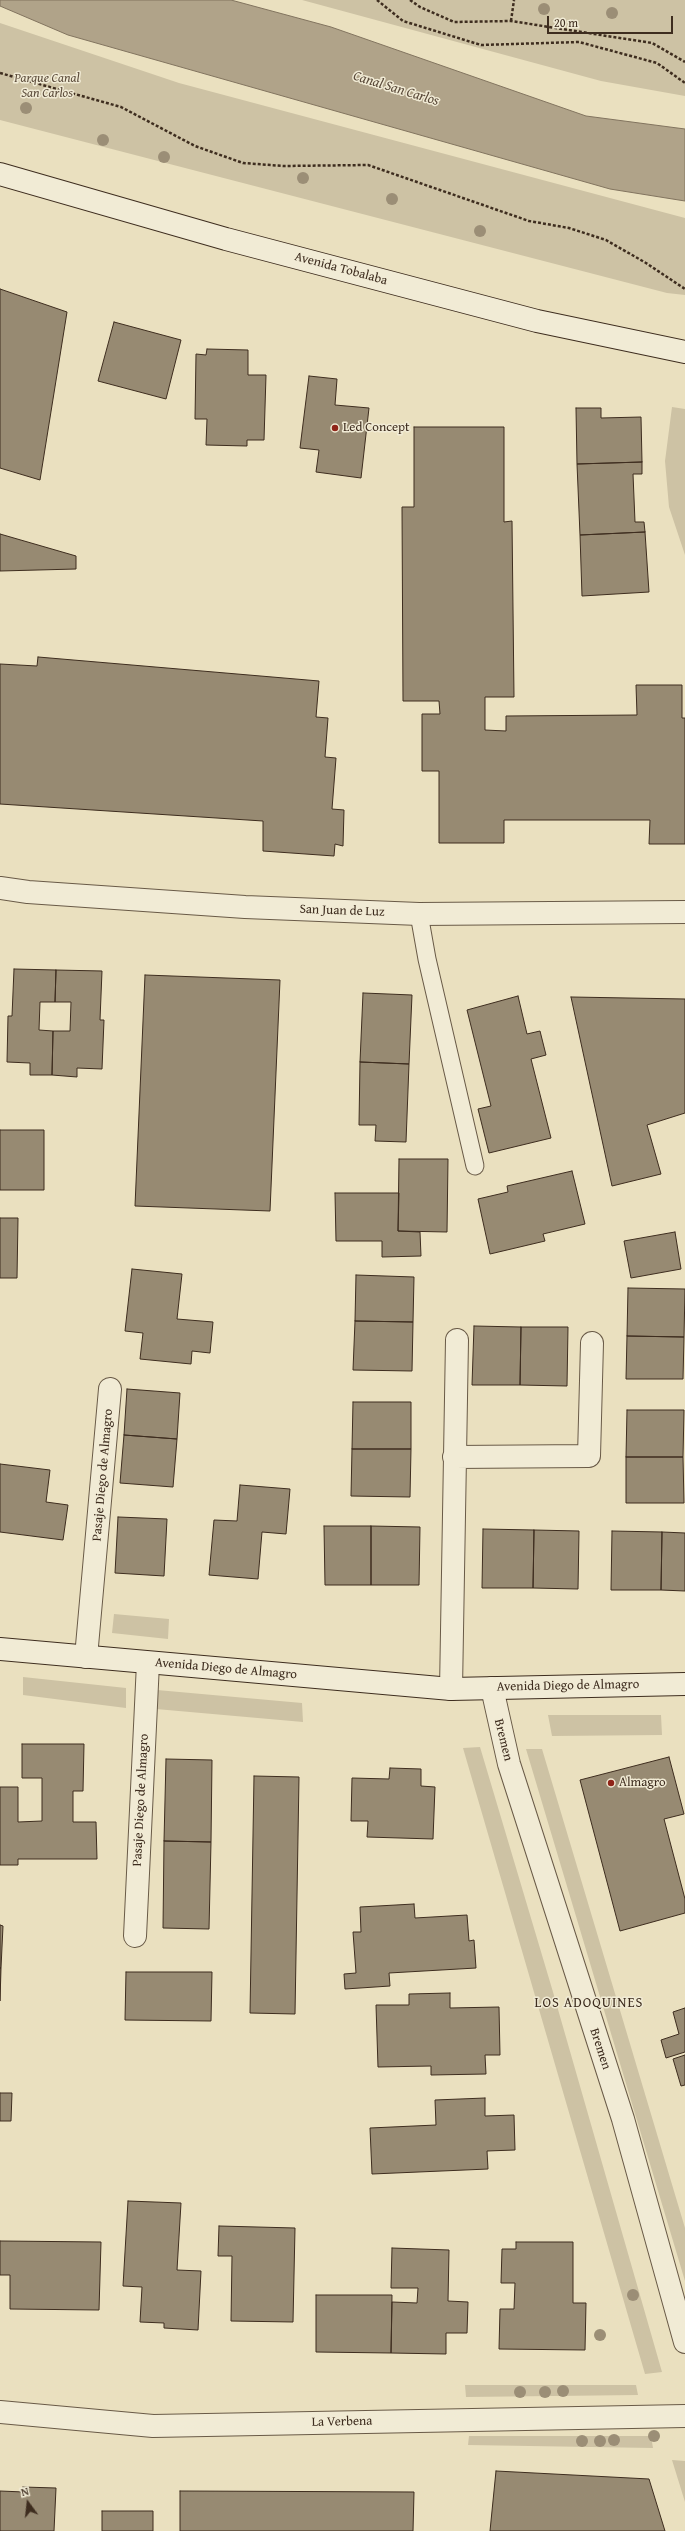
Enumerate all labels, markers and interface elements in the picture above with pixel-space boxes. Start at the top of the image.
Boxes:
scale bar [549,8,675,34]
text: 20 m [554,14,578,31]
water label: Canal San Carlos [351,68,441,110]
park label: Parque Canal San Carlos [14,71,80,102]
street label: Avenida Tobalaba [293,249,389,289]
place label: Led Concept [343,420,410,436]
marker: Led Concept [330,423,340,433]
street label: San Juan de Luz [299,902,385,920]
street label: Pasaje Diego de Almagro [89,1408,117,1542]
street label: Avenida Diego de Almagro [154,1655,298,1683]
street label: Avenida Diego de Almagro [497,1677,639,1695]
street label: Bremen [490,1717,516,1763]
street label: Pasaje Diego de Almagro [130,1733,152,1867]
place label: Almagro [619,1775,666,1791]
marker: Almagro [606,1778,616,1788]
district label: LOS ADOQUINES [535,1995,643,2011]
street label: Bremen [586,2026,614,2072]
street label: La Verbena [311,2414,373,2430]
north arrow [8,2483,48,2523]
text: N [19,2483,31,2500]

